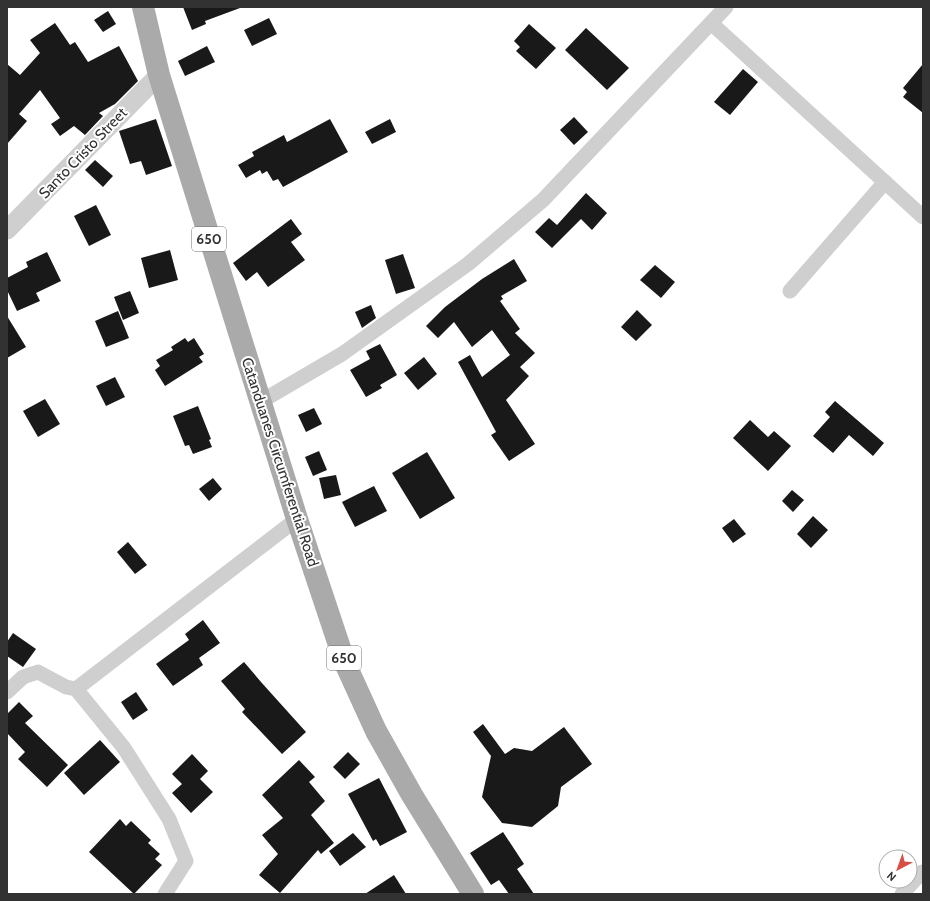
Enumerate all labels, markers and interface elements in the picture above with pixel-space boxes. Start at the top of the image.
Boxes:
street label: Santo Cristo Street [35,104,131,202]
road number: 650 [192,227,226,251]
street label: Catanduanes Circumferential Road [238,355,322,569]
road number: 650 [327,646,361,670]
north arrow [878,849,918,889]
text: N [884,869,899,884]

